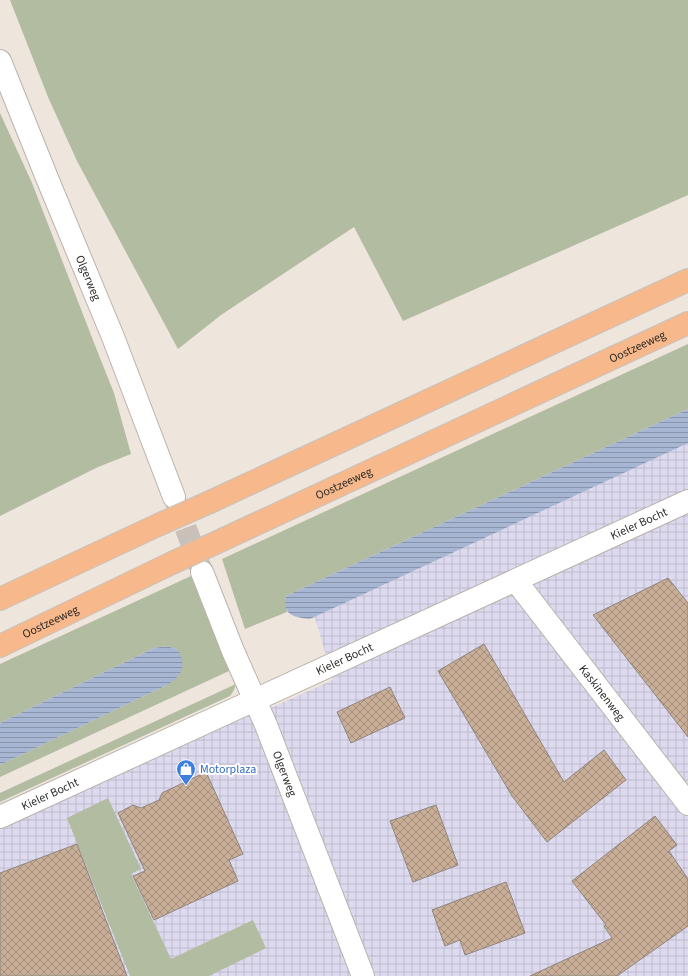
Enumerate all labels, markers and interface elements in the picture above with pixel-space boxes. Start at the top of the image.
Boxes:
street label: Olgerweg [71,253,105,303]
street label: Oostzeeweg [606,326,669,368]
street label: Oostzeeweg [313,463,375,504]
street label: Kieler Bocht [608,504,670,545]
street label: Oostzeeweg [20,601,82,643]
street label: Kieler Bocht [313,639,376,680]
street label: Kaskinenweg [575,661,629,724]
street label: Olgerweg [268,748,301,799]
shop icon: Motorplaza [175,758,197,786]
place label: Motorplaza [200,761,256,778]
street label: Kieler Bocht [19,774,82,815]

